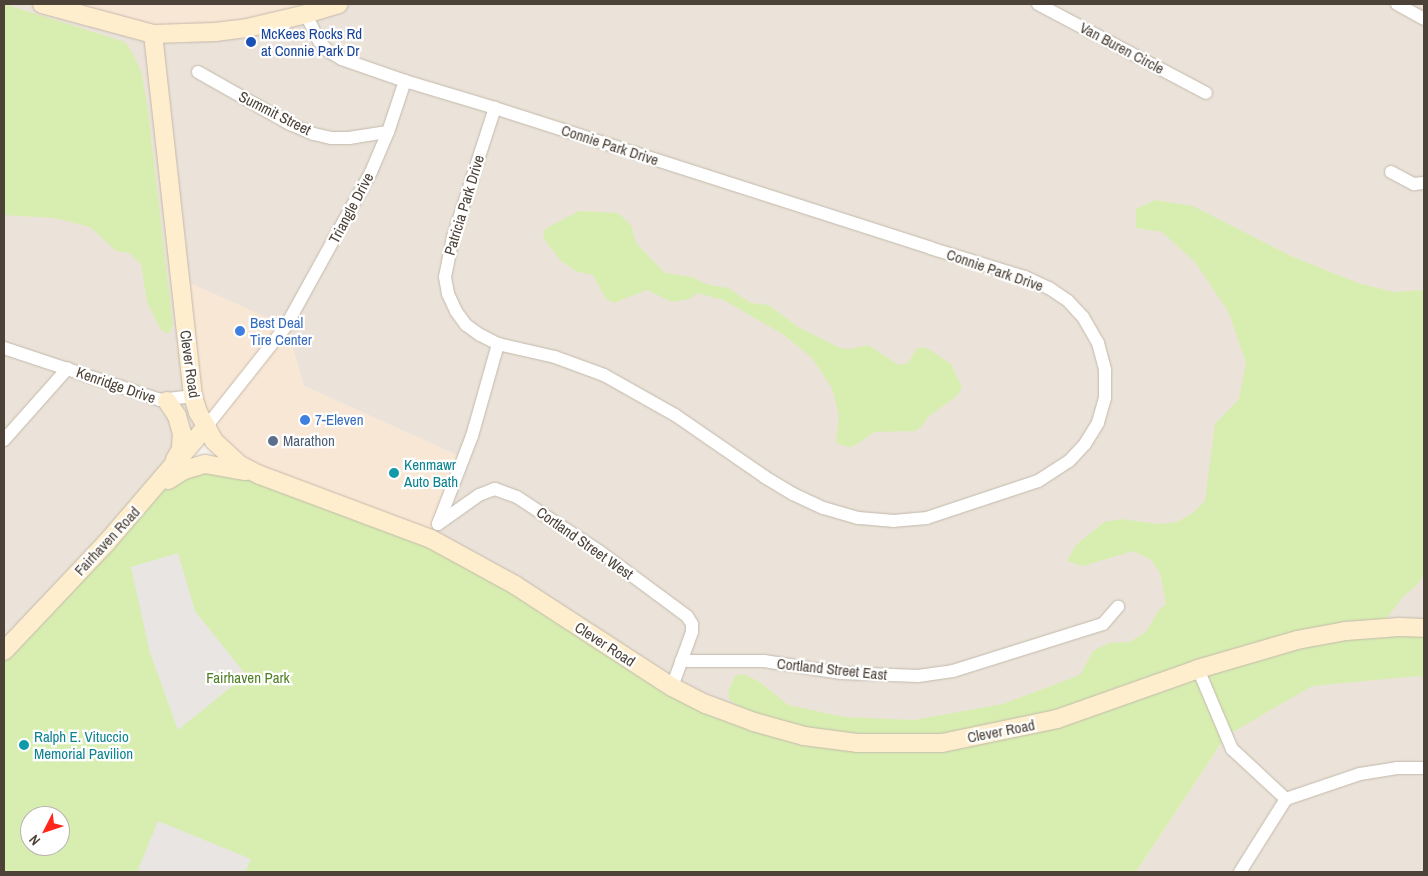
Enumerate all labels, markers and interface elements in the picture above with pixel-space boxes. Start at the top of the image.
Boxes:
street label: Van Buren Circle [1077,18,1167,78]
place label: McKees Rocks Rd at Connie Park Dr [261,24,362,59]
marker: McKees Rocks Rd at Connie Park Dr [245,36,257,48]
street label: Summit Street [236,87,314,139]
street label: Connie Park Drive [559,121,661,169]
street label: Patricia Park Drive [440,153,488,257]
street label: Triangle Drive [325,170,377,246]
street label: Connie Park Drive [944,245,1046,295]
place label: Best Deal Tire Center [250,313,312,348]
marker: Best Deal Tire Center [234,325,246,337]
street label: Clever Road [176,329,204,399]
street label: Kenridge Drive [74,363,158,407]
place label: 7-Eleven [315,411,364,429]
marker: 7-Eleven [299,414,311,426]
place label: Marathon [283,432,335,450]
marker: Marathon [267,435,279,447]
place label: Kenmawr Auto Bath [404,455,458,490]
marker: Kenmawr Auto Bath [388,467,400,479]
street label: Fairhaven Road [71,503,143,579]
street label: Cortland Street West [533,503,637,583]
street label: Clever Road [571,618,639,670]
street label: Cortland Street East [776,654,888,684]
park label: Fairhaven Park [206,669,290,687]
street label: Clever Road [966,716,1036,746]
place label: Ralph E. Vituccio Memorial Pavilion [34,727,133,762]
marker: Ralph E. Vituccio Memorial Pavilion [18,739,30,751]
north arrow [20,806,70,856]
text: N [25,831,44,849]

